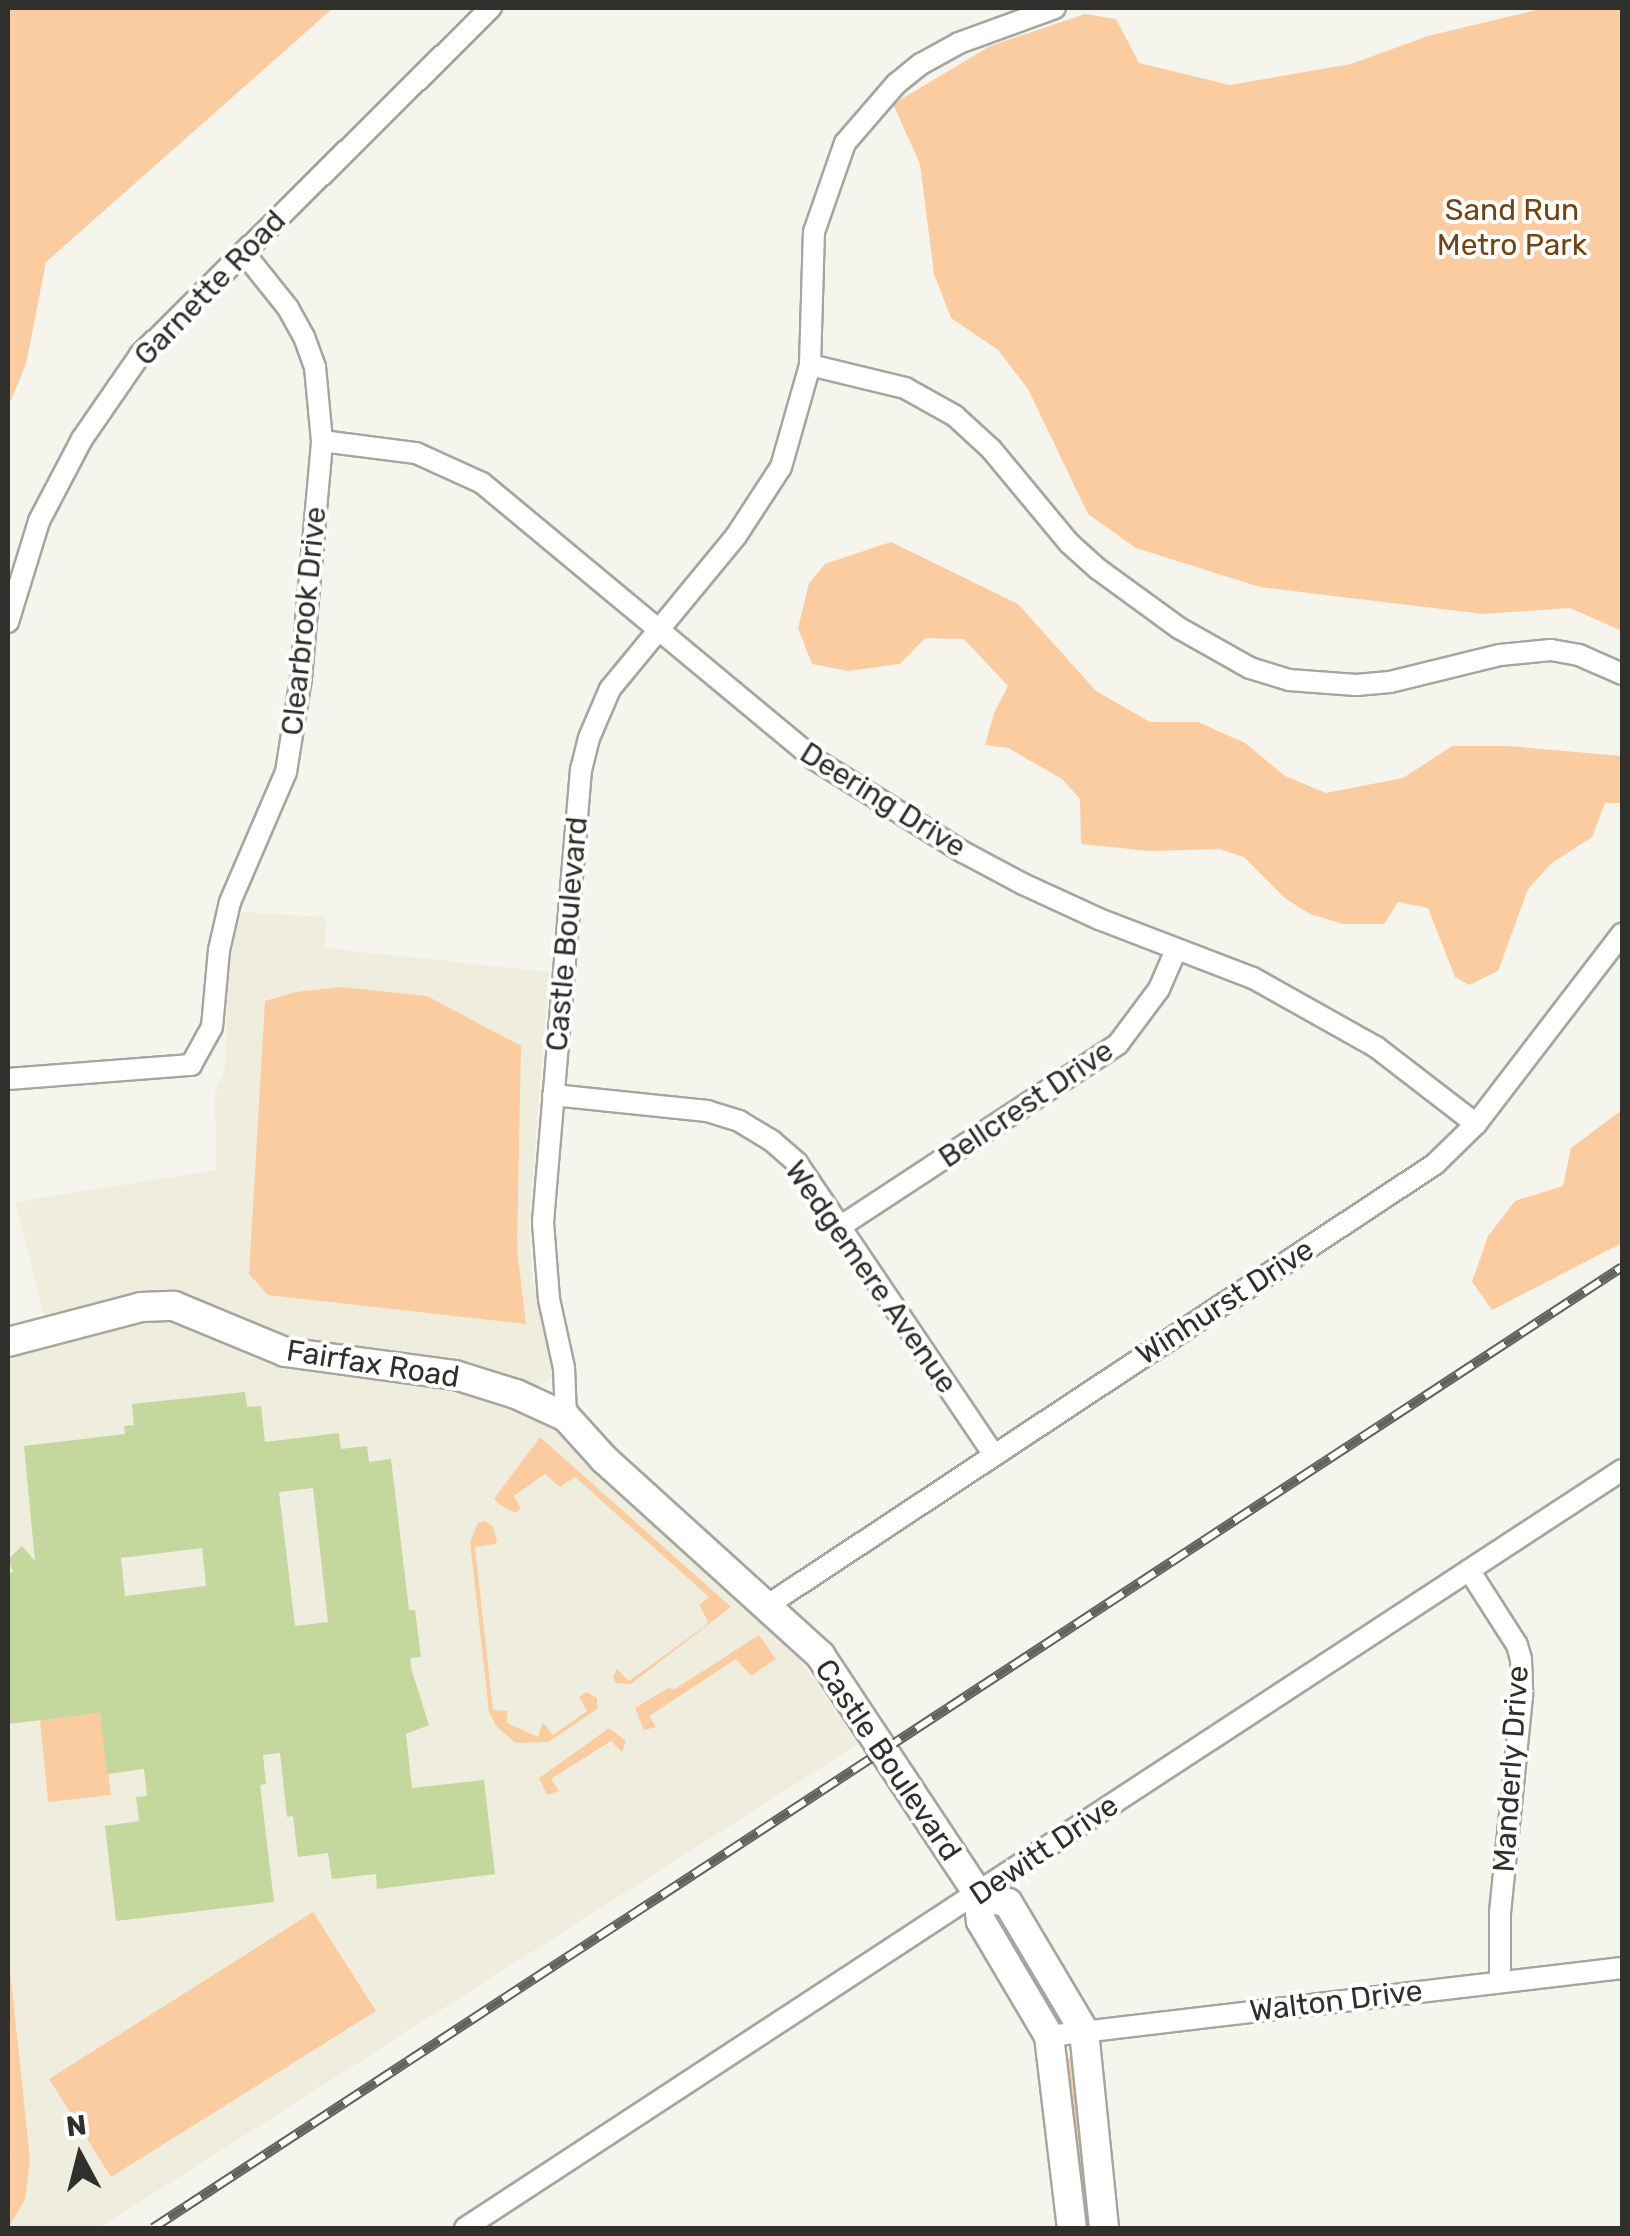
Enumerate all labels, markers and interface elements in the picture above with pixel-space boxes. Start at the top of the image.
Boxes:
park label: Sand Run Metro Park [1437,192,1587,262]
street label: Garnette Road [127,203,293,373]
street label: Clearbrook Drive [274,505,334,737]
street label: Deering Drive [794,735,972,865]
street label: Castle Boulevard [539,815,595,1053]
street label: Bellcrest Drive [932,1032,1120,1176]
street label: Wedgemere Avenue [777,1153,965,1401]
street label: Winhurst Drive [1130,1231,1320,1373]
street label: Fairfax Road [284,1333,462,1395]
street label: Castle Boulevard [807,1652,969,1868]
street label: Manderly Drive [1486,1664,1536,1874]
street label: Dewitt Drive [963,1787,1125,1913]
street label: Walton Drive [1248,1973,1424,2029]
north arrow [30,2106,130,2206]
text: N [64,2108,88,2143]

